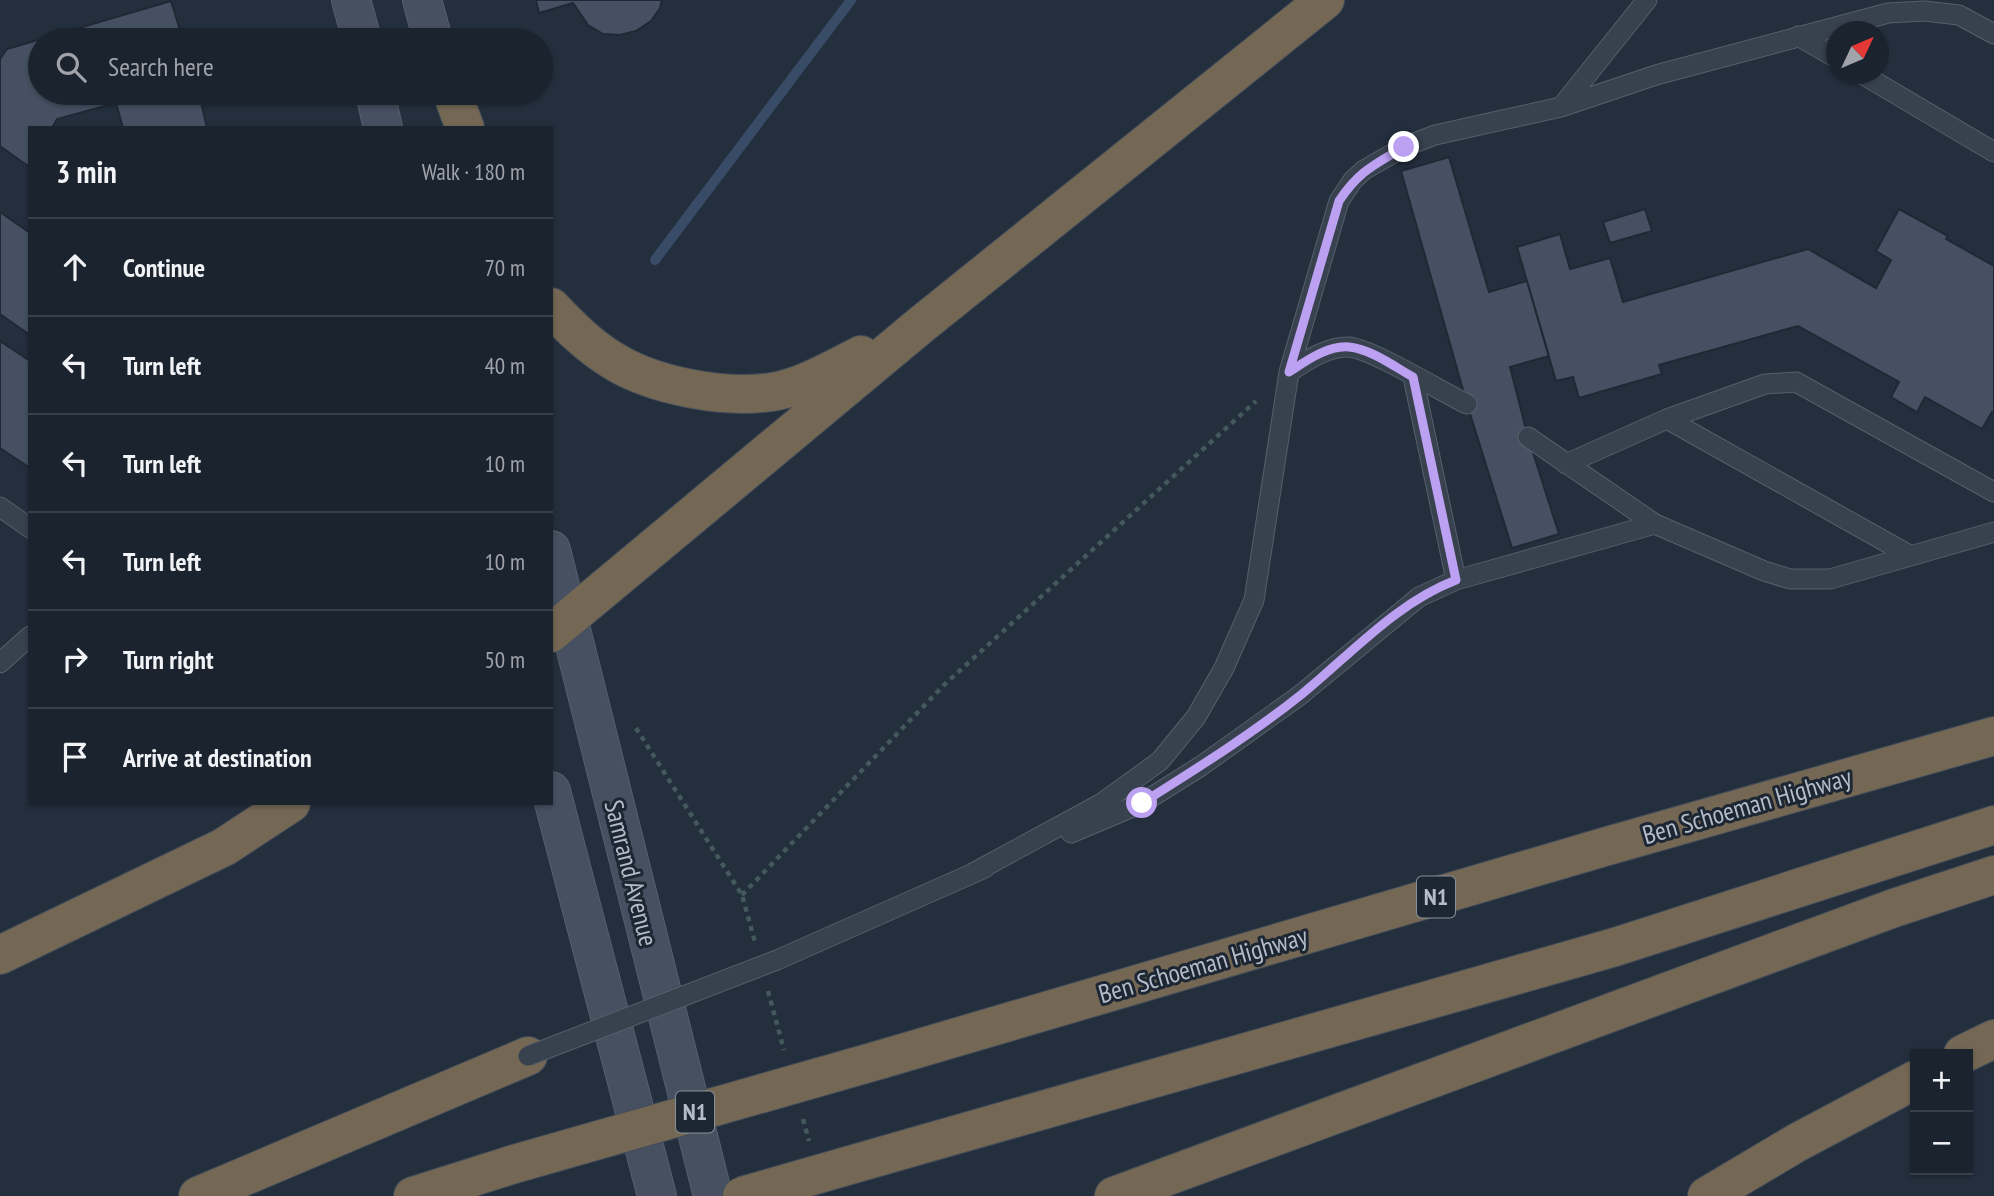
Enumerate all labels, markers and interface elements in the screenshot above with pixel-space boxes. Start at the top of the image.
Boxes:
north arrow [1826,21,1889,84]
search box [28,28,553,105]
icon: search [52,48,90,86]
text: Search here [108,50,214,83]
route end [1388,131,1419,162]
text: 3 min [56,152,117,191]
text: Walk · 180 m [422,157,525,186]
icon: ahead [56,248,94,286]
text: Continue [123,251,205,284]
text: 70 m [484,253,525,282]
icon: left [56,346,94,384]
text: Turn left [123,349,201,382]
text: 40 m [484,351,525,380]
icon: left [56,444,94,482]
text: Turn left [123,447,201,480]
text: 10 m [484,449,525,478]
icon: left [56,542,94,580]
text: Turn left [123,545,201,578]
text: 10 m [484,547,525,576]
icon: right [56,640,94,678]
text: Turn right [123,643,214,676]
text: 50 m [484,645,525,674]
icon: arrive [56,738,94,776]
text: Arrive at destination [123,741,312,774]
street label: Ben Schoeman Highway [1639,760,1855,851]
route start [1126,787,1157,818]
street label: Samrand Avenue [597,796,666,949]
road number: N1 [1417,876,1455,917]
street label: Ben Schoeman Highway [1095,919,1311,1010]
map controls [1910,1049,1973,1175]
button: + [1910,1049,1973,1112]
road number: N1 [676,1092,714,1132]
button: − [1910,1112,1973,1175]

